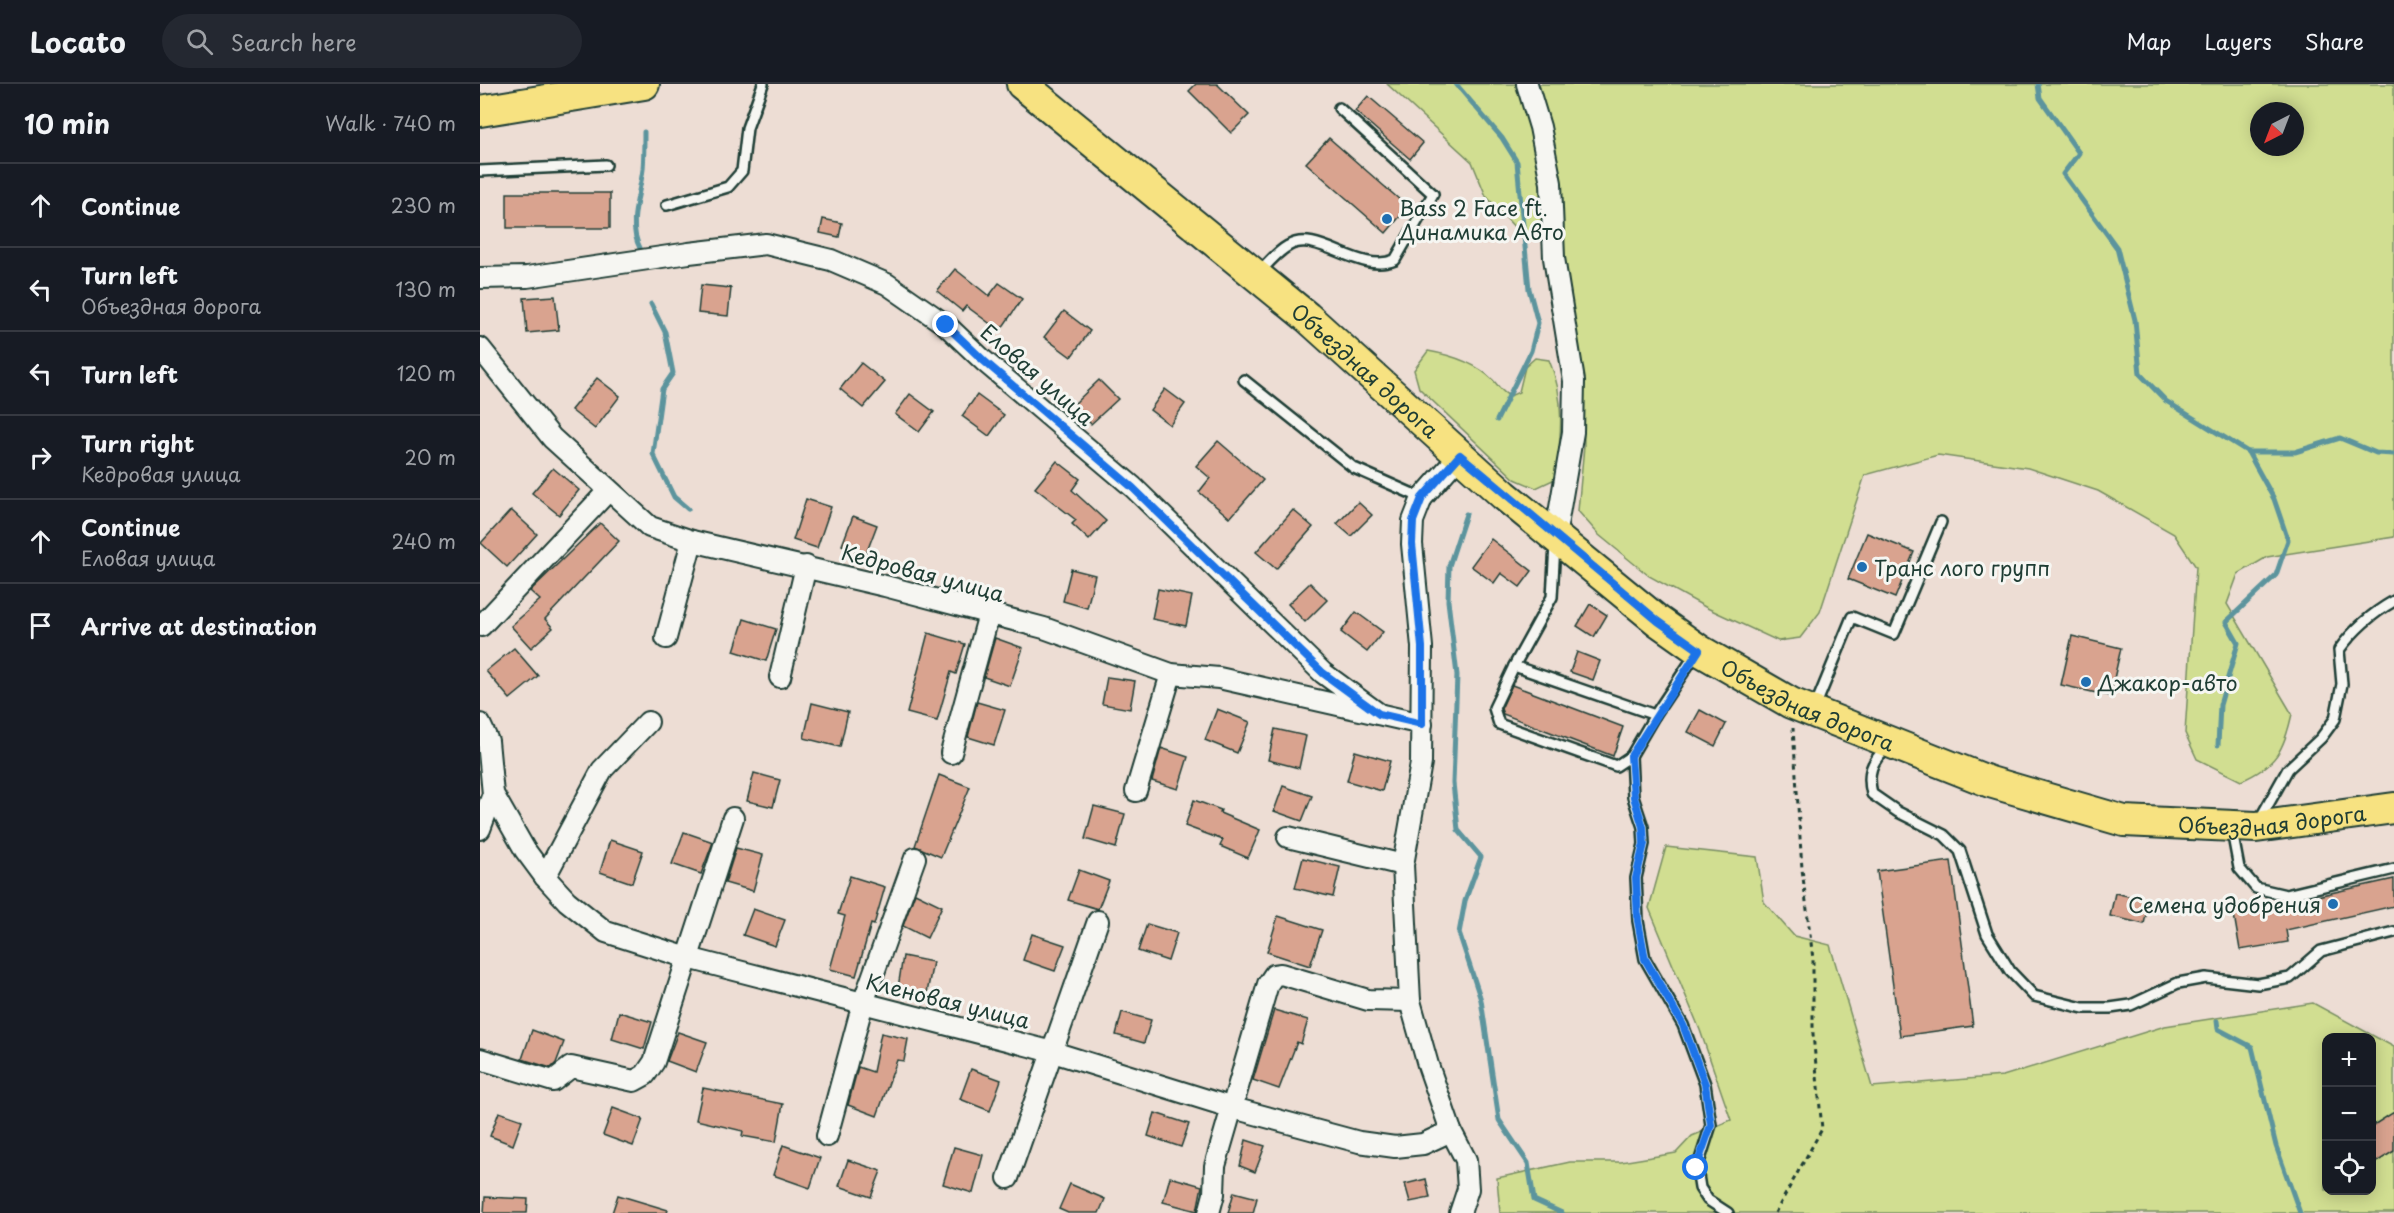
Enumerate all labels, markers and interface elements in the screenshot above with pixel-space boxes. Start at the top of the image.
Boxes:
search box [162,14,582,68]
text: Locato [30,20,126,63]
icon: search [183,25,216,58]
text: Search here [231,25,357,58]
text: Map [2127,25,2171,57]
text: Layers [2204,25,2272,57]
text: Share [2305,25,2364,57]
north arrow [2250,102,2304,156]
text: 10 min [24,104,110,143]
text: Walk · 740 m [325,108,456,138]
icon: ahead [24,189,57,222]
text: Continue [81,189,180,222]
text: 230 m [391,190,456,220]
place label: Bass 2 Face ft. Динамика Авто [1398,191,1564,247]
marker: Bass 2 Face ft. Динамика Авто [1380,212,1394,226]
text: Turn left [81,258,178,291]
icon: left [24,273,57,306]
text: 130 m [396,274,456,304]
text: Объездная дорога [81,291,261,321]
street label: Объездная дорога [1285,295,1446,445]
route end [932,311,958,337]
street label: Еловая улица [974,316,1102,433]
icon: left [24,357,57,390]
text: Turn left [81,357,178,390]
text: 120 m [397,358,456,388]
text: Turn right [81,426,194,459]
icon: right [24,441,57,474]
text: 20 m [404,442,456,472]
text: Кедровая улица [81,459,241,489]
text: Continue [81,510,180,543]
icon: ahead [24,525,57,558]
text: 240 m [391,526,456,556]
street label: Кедровая улица [838,535,1009,609]
text: Еловая улица [81,543,215,573]
place label: Транс лого групп [1874,551,2050,583]
marker: Транс лого групп [1855,560,1869,574]
icon: arrive [24,609,57,642]
text: Arrive at destination [81,609,317,642]
street label: Объездная дорога [1715,650,1900,759]
place label: Джакор-авто [2097,666,2238,698]
marker: Джакор-авто [2079,675,2093,689]
street label: Объездная дорога [2177,796,2368,843]
place label: Семена удобрения [2128,888,2321,920]
marker: Семена удобрения [2326,897,2340,911]
street label: Кленовая улица [863,964,1034,1036]
map controls [2322,1033,2376,1195]
button: + [2322,1033,2376,1087]
button: − [2322,1087,2376,1141]
button: locate [2322,1141,2376,1195]
route start [1682,1154,1708,1180]

